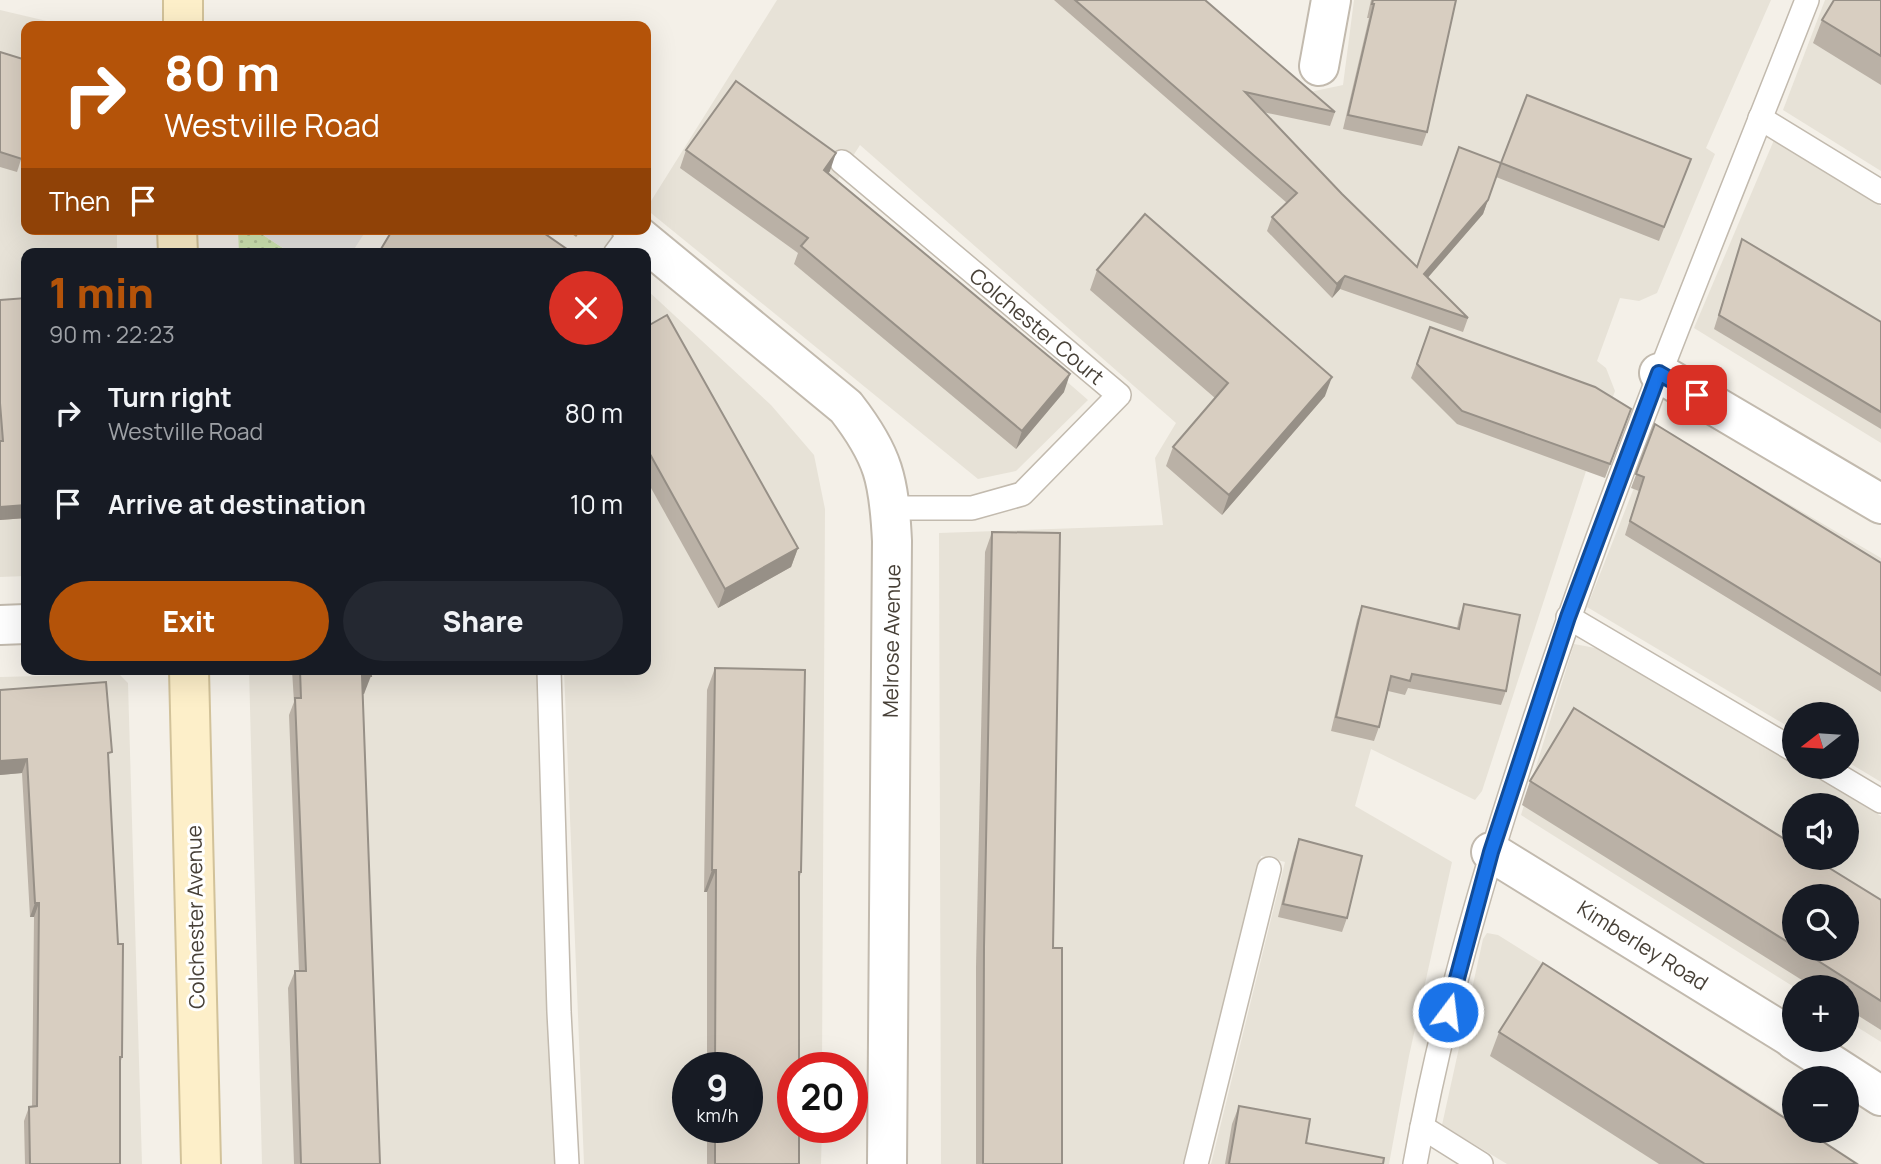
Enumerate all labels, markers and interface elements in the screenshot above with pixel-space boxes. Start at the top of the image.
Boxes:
text: 80 m [164,39,280,106]
icon: right [49,49,140,140]
text: Westville Road [164,103,380,147]
icon: arrive [124,182,162,220]
text: Then [49,183,110,219]
street label: Colchester Court [964,261,1110,391]
text: 1 min [49,263,154,321]
button: close [549,271,623,345]
text: 90 m · 22:23 [49,318,175,350]
pin [1667,365,1727,425]
icon: arrive [1678,376,1716,414]
text: Turn right [108,379,232,415]
icon: right [49,394,87,432]
text: 80 m [565,395,623,431]
text: Westville Road [108,415,263,447]
icon: arrive [49,485,87,523]
text: Arrive at destination [108,486,366,522]
text: 10 m [570,486,623,522]
street label: Melrose Avenue [876,564,906,718]
button: Exit [49,581,329,661]
button: Share [343,581,623,661]
north arrow [1782,702,1858,779]
map controls [1782,702,1859,1143]
button: sound [1782,793,1859,870]
street label: Colchester Avenue [179,825,211,1009]
button: search [1782,884,1859,961]
street label: Kimberley Road [1572,894,1714,996]
position arrow [1411,975,1485,1049]
button: + [1782,975,1859,1052]
speed limit sign: 20 [777,1052,868,1143]
text: 9 [707,1064,728,1112]
button: − [1782,1066,1859,1143]
text: km/h [697,1103,738,1127]

